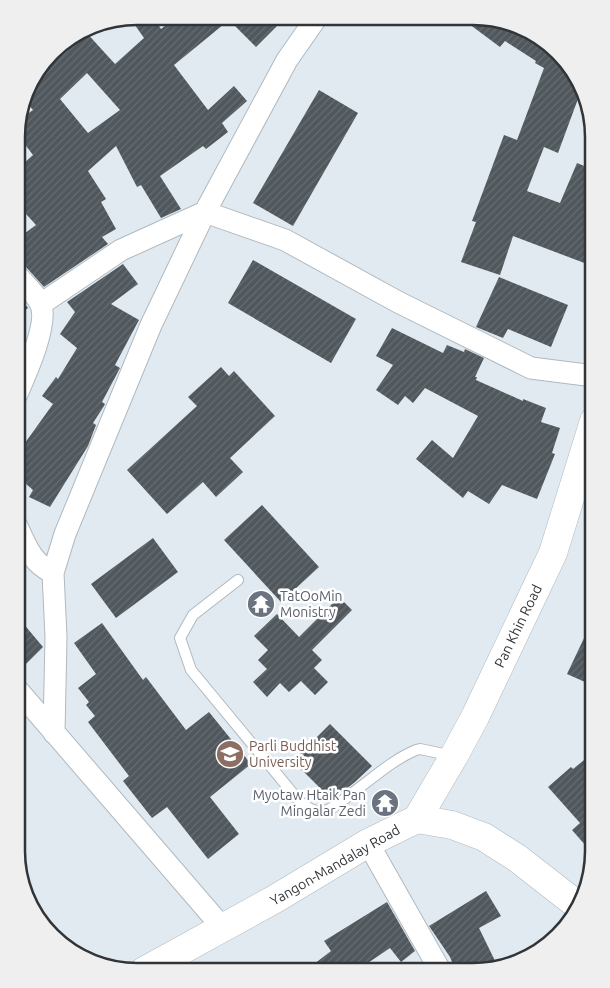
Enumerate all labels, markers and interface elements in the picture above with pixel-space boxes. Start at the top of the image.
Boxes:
street label: Pan Khin Road [491,582,545,670]
place label: TatOoMin Monistry [280,588,343,620]
temple icon: TatOoMin Monistry [246,589,276,619]
place label: Parli Buddhist University [249,738,337,770]
school or university icon: Parli Buddhist University [215,739,245,769]
place label: Myotaw Htaik Pan Mingalar Zedi [253,787,366,819]
temple icon: Myotaw Htaik Pan Mingalar Zedi [370,788,400,818]
street label: Yangon-Mandalay Road [267,821,403,909]

